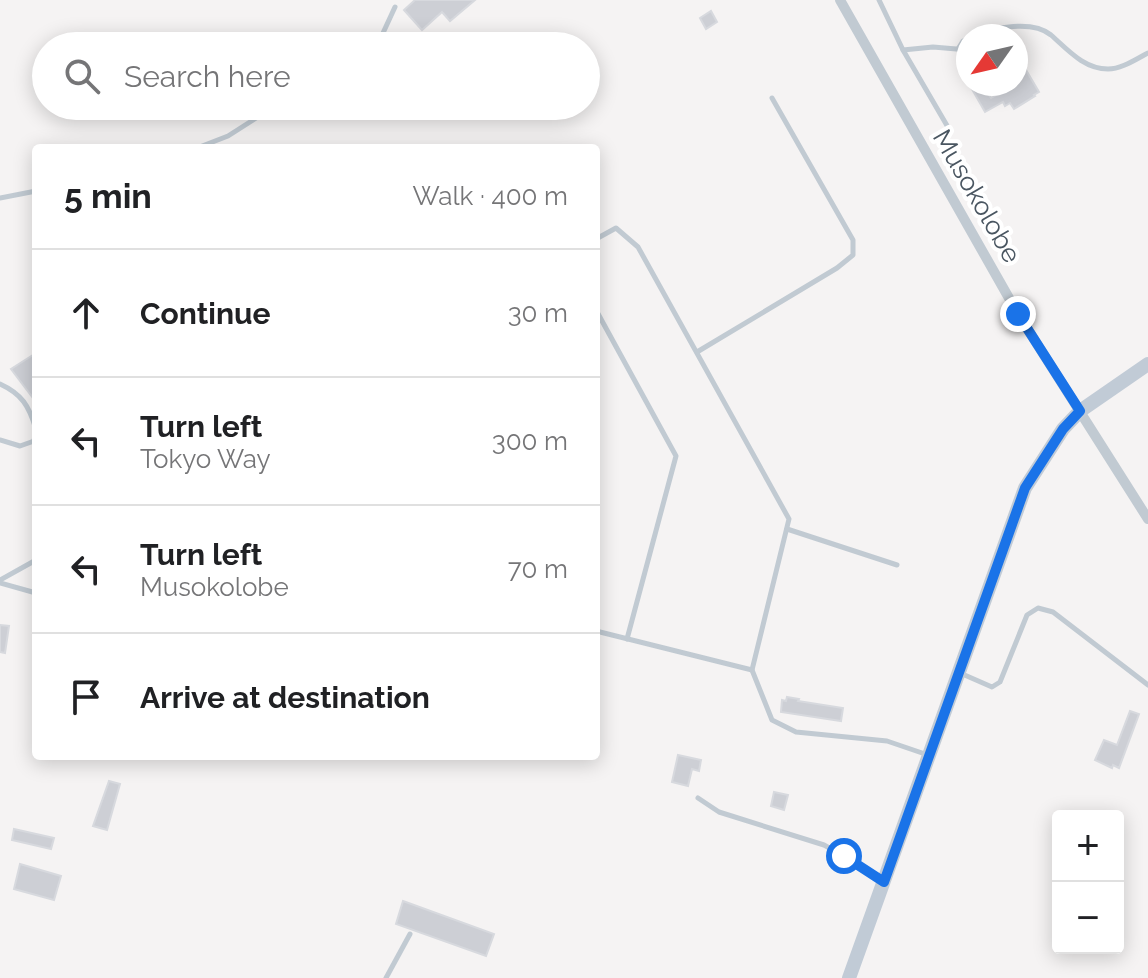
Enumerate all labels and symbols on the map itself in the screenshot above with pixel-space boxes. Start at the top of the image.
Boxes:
north arrow [956,24,1028,96]
street label: Musokolobe [927,124,1027,268]
route end [1000,296,1036,332]
route start [826,838,862,874]

